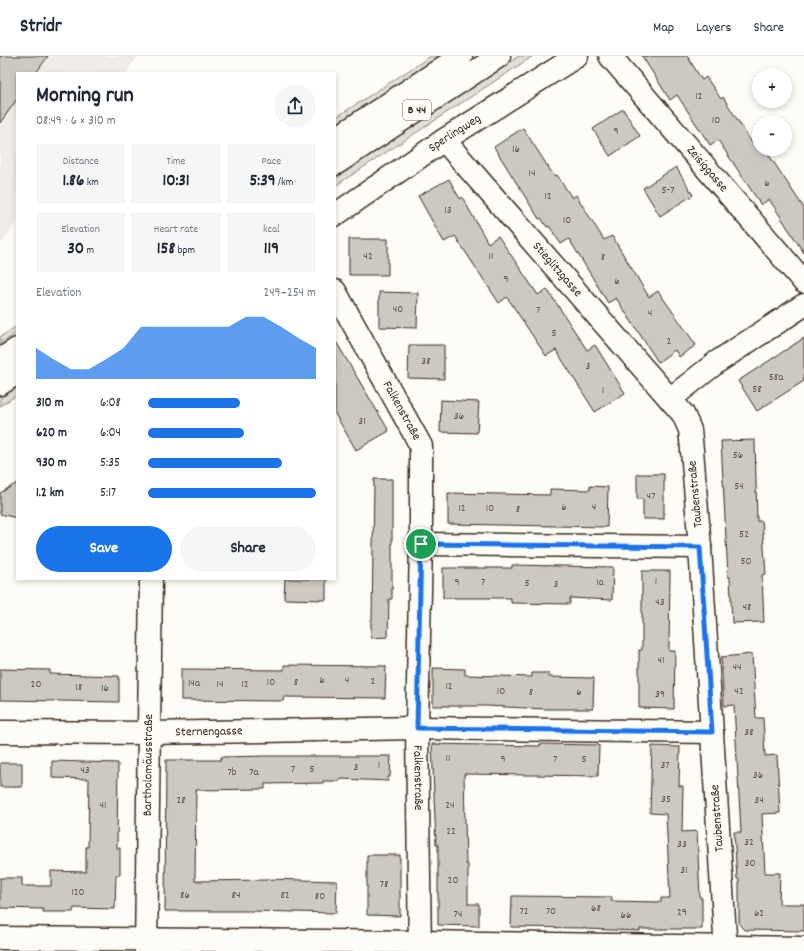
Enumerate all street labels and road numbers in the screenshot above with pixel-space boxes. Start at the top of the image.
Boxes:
road number: B 44 [403,100,431,120]
street label: Sperlingweg [425,109,485,157]
street label: Zeisiggasse [682,142,733,197]
street label: Stieglitzgasse [528,238,587,302]
street label: Falkenstraße [377,378,426,444]
street label: Taubenstraße [684,459,708,528]
street label: Bartholomäusstraße [138,713,159,816]
street label: Sternengasse [175,722,243,742]
street label: Falkenstraße [408,745,428,811]
street label: Taubenstraße [706,783,730,852]

